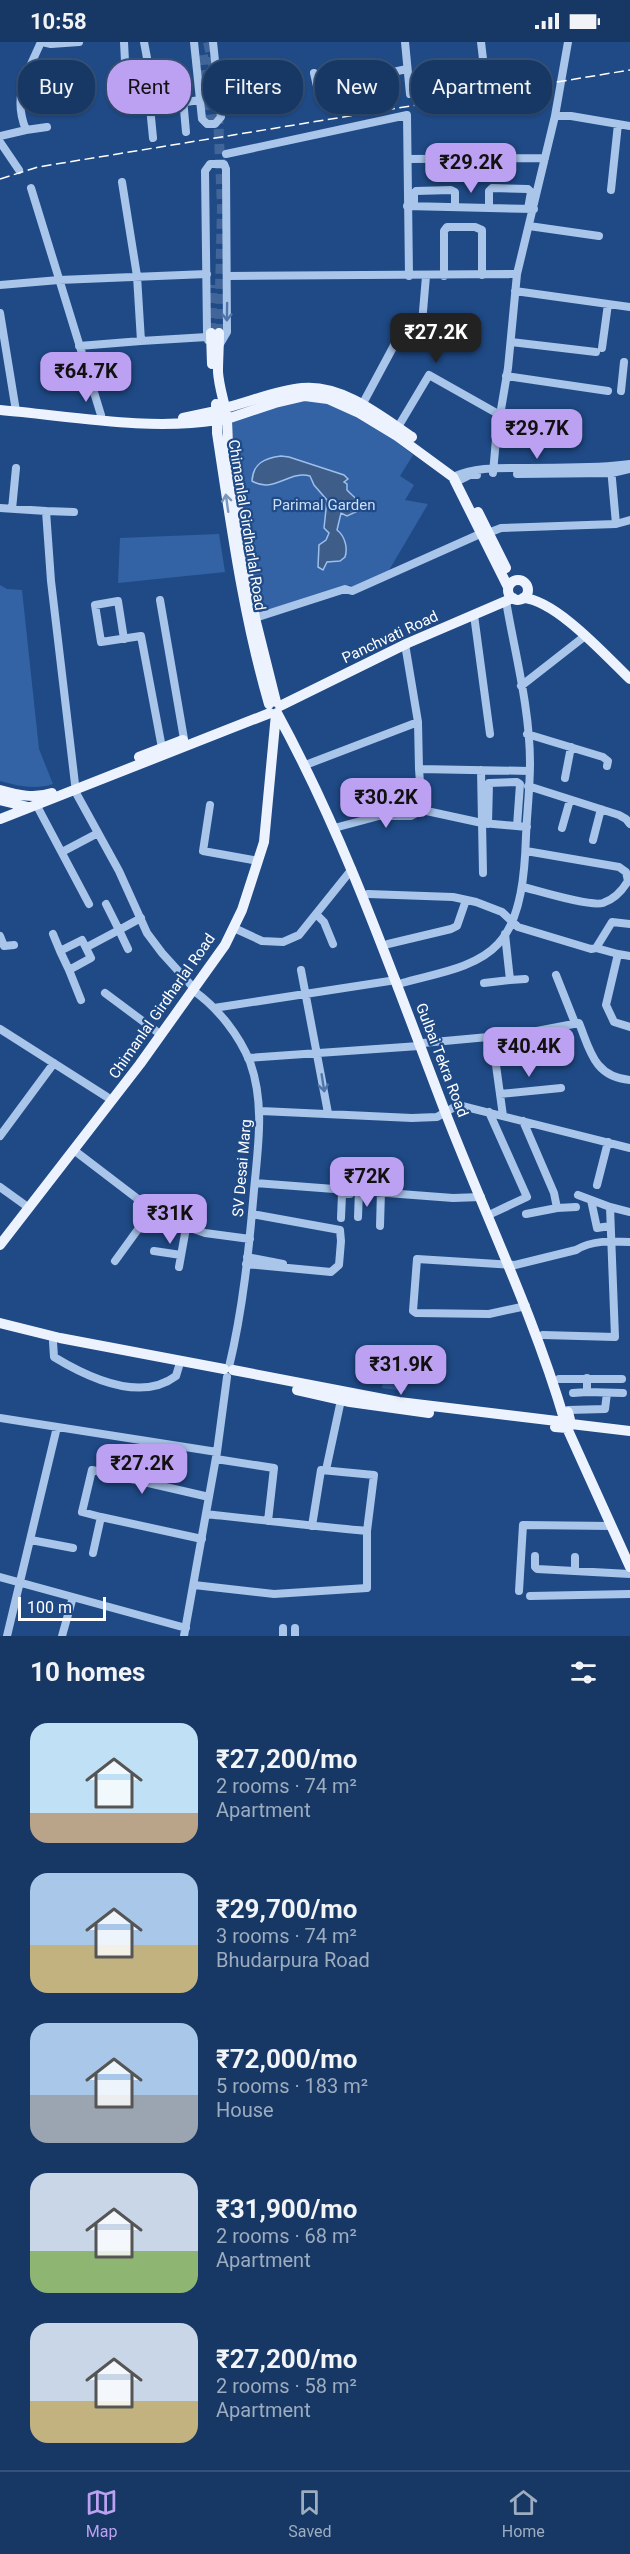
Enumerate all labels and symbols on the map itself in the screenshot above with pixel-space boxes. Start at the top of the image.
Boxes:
pin: ₹29.2K [422,143,520,194]
one-way arrow [222,301,233,321]
pin: ₹27.2K [387,313,485,364]
pin: ₹64.7K [37,352,135,403]
pin: ₹29.7K [488,409,586,460]
street label: Chimanlal Girdharlal Road [225,438,269,612]
one-way arrow [221,494,232,514]
park label: Parimal Garden [273,496,375,514]
street label: Panchvati Road [339,607,441,667]
pin: ₹30.2K [337,778,435,829]
street label: Chimanlal Girdharlal Road [105,930,219,1082]
street label: Gulbai Tekra Road [412,1000,472,1120]
pin: ₹40.4K [480,1027,578,1078]
one-way arrow [318,1072,329,1092]
street label: SV Desai Marg [229,1118,255,1218]
pin: ₹72K [331,1157,403,1208]
pin: ₹31K [134,1194,206,1245]
pin: ₹31.9K [352,1345,450,1396]
pin: ₹27.2K [93,1444,191,1495]
scale bar [18,1594,106,1622]

